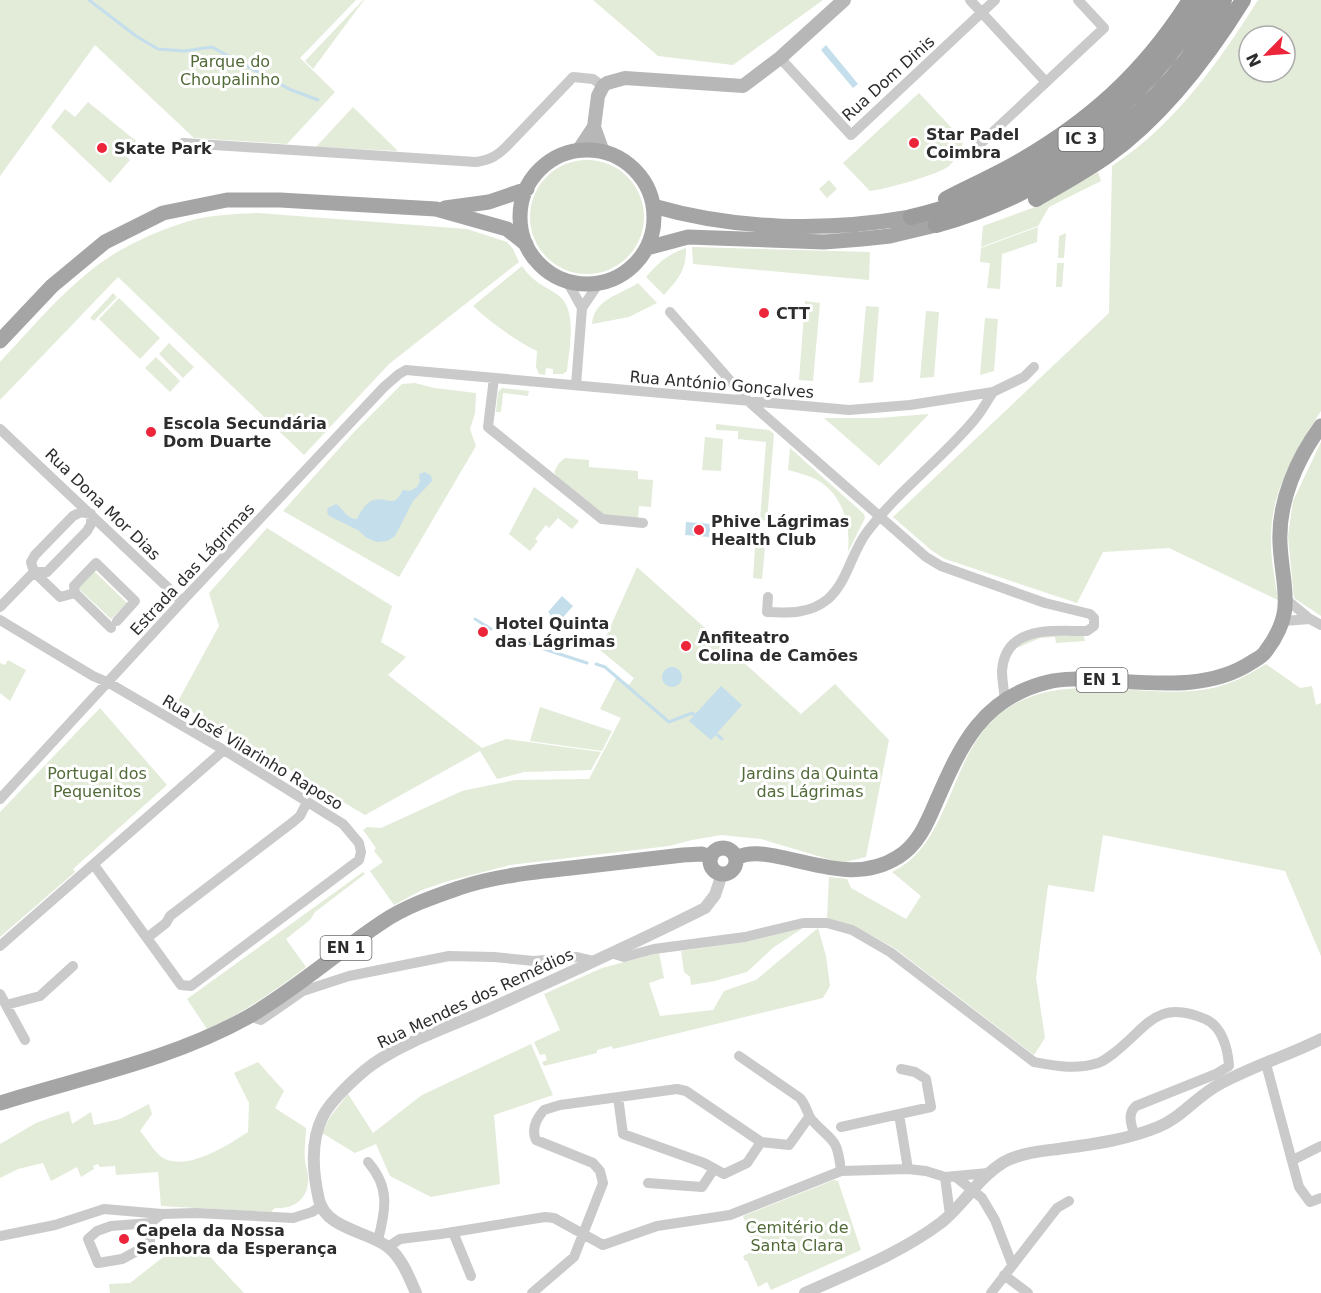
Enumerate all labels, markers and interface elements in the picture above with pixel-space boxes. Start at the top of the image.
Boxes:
north arrow [1237,24,1297,84]
street label: Rua Dom Dinis [838,32,939,125]
text: N [1242,50,1265,70]
park label: Parque do Choupalinho [180,52,280,89]
place label: Star Padel Coimbra [926,125,1019,162]
road number: IC 3 [1058,127,1104,151]
marker: Star Padel Coimbra [907,136,921,150]
place label: Skate Park [114,139,212,158]
marker: Skate Park [95,141,109,155]
place label: CTT [776,304,810,323]
marker: CTT [757,306,771,320]
street label: Rua António Gonçalves [629,367,815,402]
place label: Escola Secundária Dom Duarte [163,414,327,451]
marker: Escola Secundária Dom Duarte [144,425,158,439]
street label: Rua Dona Mor Dias [41,444,164,564]
street label: Estrada das Lágrimas [126,500,258,639]
place label: Phive Lágrimas Health Club [711,512,849,549]
marker: Phive Lágrimas Health Club [692,523,706,537]
place label: Hotel Quinta das Lágrimas [495,614,615,651]
marker: Hotel Quinta das Lágrimas [476,625,490,639]
place label: Anfiteatro Colina de Camões [698,628,858,665]
marker: Anfiteatro Colina de Camões [679,639,693,653]
road number: EN 1 [1076,668,1128,692]
street label: Rua José Vilarinho Raposo [159,691,346,814]
park label: Portugal dos Pequenitos [47,764,147,801]
park label: Jardins da Quinta das Lágrimas [740,764,879,801]
road number: EN 1 [320,936,372,960]
street label: Rua Mendes dos Remédios [374,945,576,1052]
park label: Cemitério de Santa Clara [745,1218,849,1255]
place label: Capela da Nossa Senhora da Esperança [136,1221,337,1258]
marker: Capela da Nossa Senhora da Esperança [117,1232,131,1246]

